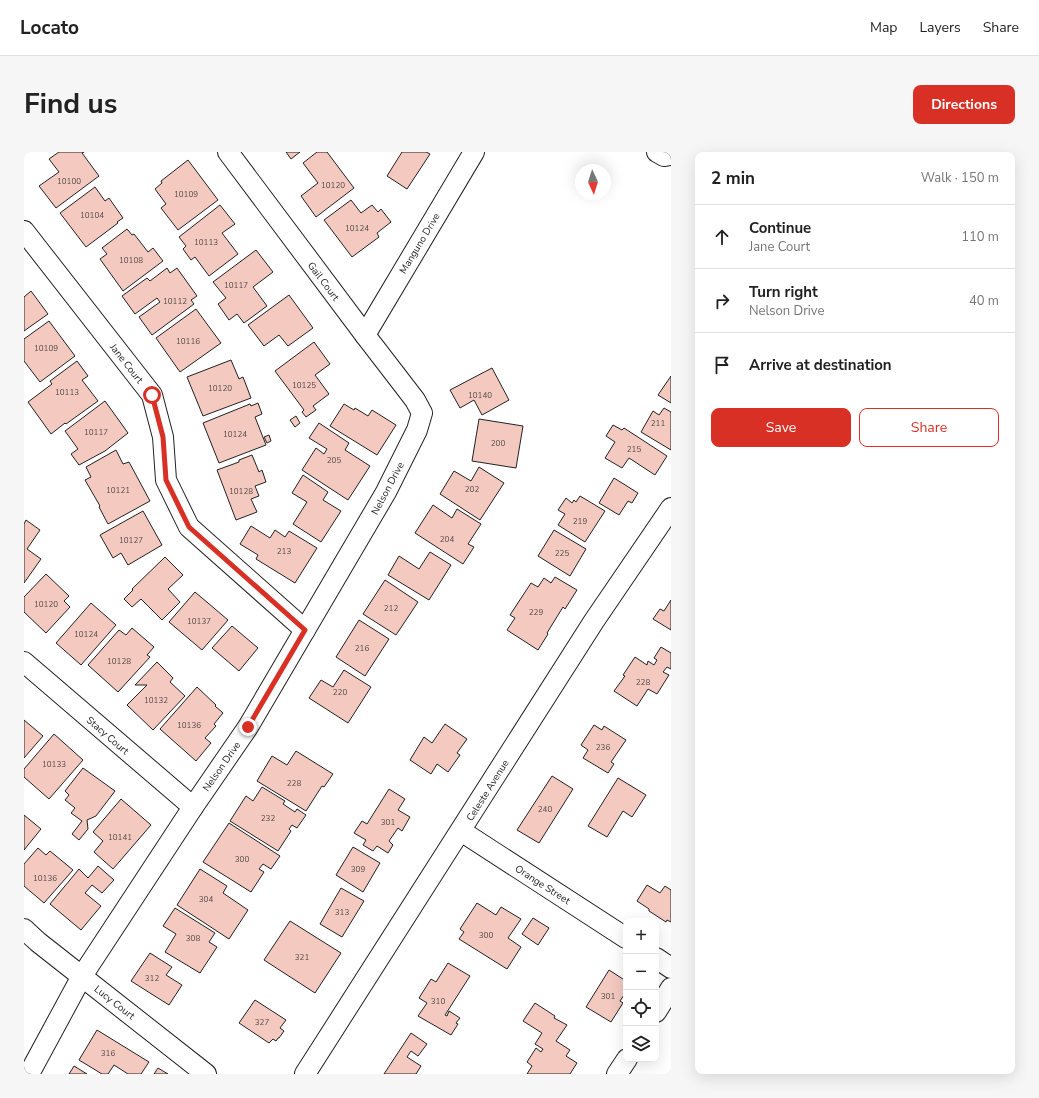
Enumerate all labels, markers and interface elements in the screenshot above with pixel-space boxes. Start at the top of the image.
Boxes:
text: Locato [20,15,79,41]
text: Map [870,18,897,37]
text: Layers [919,18,961,37]
text: Share [983,18,1019,37]
text: Find us [24,85,118,123]
button: Directions [913,85,1015,124]
north arrow [575,164,611,200]
text: 2 min [711,167,755,190]
text: Walk · 150 m [921,169,999,187]
house number: 10100 [57,176,81,187]
house number: 10120 [321,180,345,191]
house number: 10109 [174,189,198,200]
house number: 10104 [80,210,104,221]
street label: Manguno Drive [396,211,444,276]
text: Continue [749,218,811,238]
house number: 10124 [345,223,369,234]
icon: ahead [711,226,733,248]
text: 110 m [961,228,999,246]
house number: 10113 [194,237,218,248]
text: Jane Court [749,238,810,256]
house number: 10108 [119,255,143,266]
street label: Gail Court [304,259,343,304]
house number: 10117 [224,280,248,291]
text: Turn right [749,282,818,302]
icon: right [711,290,733,312]
text: 40 m [969,292,999,310]
house number: 10112 [163,296,187,307]
text: Nelson Drive [749,302,824,320]
house number: 10116 [176,336,200,347]
street label: Jane Court [106,340,147,387]
house number: 10109 [34,343,58,354]
icon: arrive [711,354,733,376]
text: Arrive at destination [749,355,892,375]
house number: 10125 [292,380,316,391]
house number: 10120 [208,383,232,394]
route start [143,386,161,404]
house number: 10113 [55,387,79,398]
house number: 10140 [468,390,492,401]
button: Save [711,408,851,447]
button: Share [859,408,999,447]
house number: 211 [651,418,665,429]
house number: 10117 [84,427,108,438]
house number: 10124 [223,429,247,440]
house number: 200 [491,438,505,449]
house number: 215 [627,444,641,455]
house number: 205 [327,455,341,466]
street label: Nelson Drive [368,460,408,517]
house number: 202 [465,484,479,495]
house number: 10121 [106,485,130,496]
house number: 10128 [229,486,253,497]
house number: 219 [573,516,587,527]
house number: 204 [440,534,454,545]
house number: 10127 [119,535,143,546]
house number: 213 [277,546,291,557]
house number: 225 [555,548,569,559]
house number: 10120 [34,599,58,610]
house number: 212 [384,603,398,614]
house number: 229 [529,607,543,618]
house number: 10137 [187,616,211,627]
house number: 10124 [74,629,98,640]
house number: 216 [355,643,369,654]
house number: 10128 [107,656,131,667]
house number: 228 [636,677,650,688]
house number: 220 [333,687,347,698]
house number: 10132 [144,695,168,706]
street label: Stacy Court [83,713,132,758]
route end [239,718,257,736]
house number: 10136 [177,720,201,731]
street label: Nelson Drive [199,739,244,794]
house number: 236 [596,742,610,753]
street label: Celeste Avenue [463,757,512,824]
house number: 10133 [42,759,66,770]
house number: 228 [287,778,301,789]
house number: 240 [538,804,552,815]
house number: 232 [261,813,275,824]
house number: 301 [381,817,395,828]
house number: 10141 [108,832,132,843]
house number: 300 [235,854,249,865]
street label: Orange Street [512,862,573,908]
house number: 309 [351,864,365,875]
house number: 10136 [33,873,57,884]
house number: 304 [199,894,213,905]
house number: 313 [335,907,349,918]
map controls [623,918,659,1062]
button: + [623,918,659,954]
house number: 300 [479,930,493,941]
house number: 308 [186,933,200,944]
house number: 321 [295,952,309,963]
button: − [623,954,659,990]
house number: 312 [145,973,159,984]
street label: Lucy Court [91,982,138,1023]
button: locate [623,990,659,1026]
house number: 301 [601,991,615,1002]
house number: 310 [431,996,445,1007]
house number: 327 [255,1017,269,1028]
button: layers [623,1026,659,1062]
house number: 316 [101,1048,115,1059]

